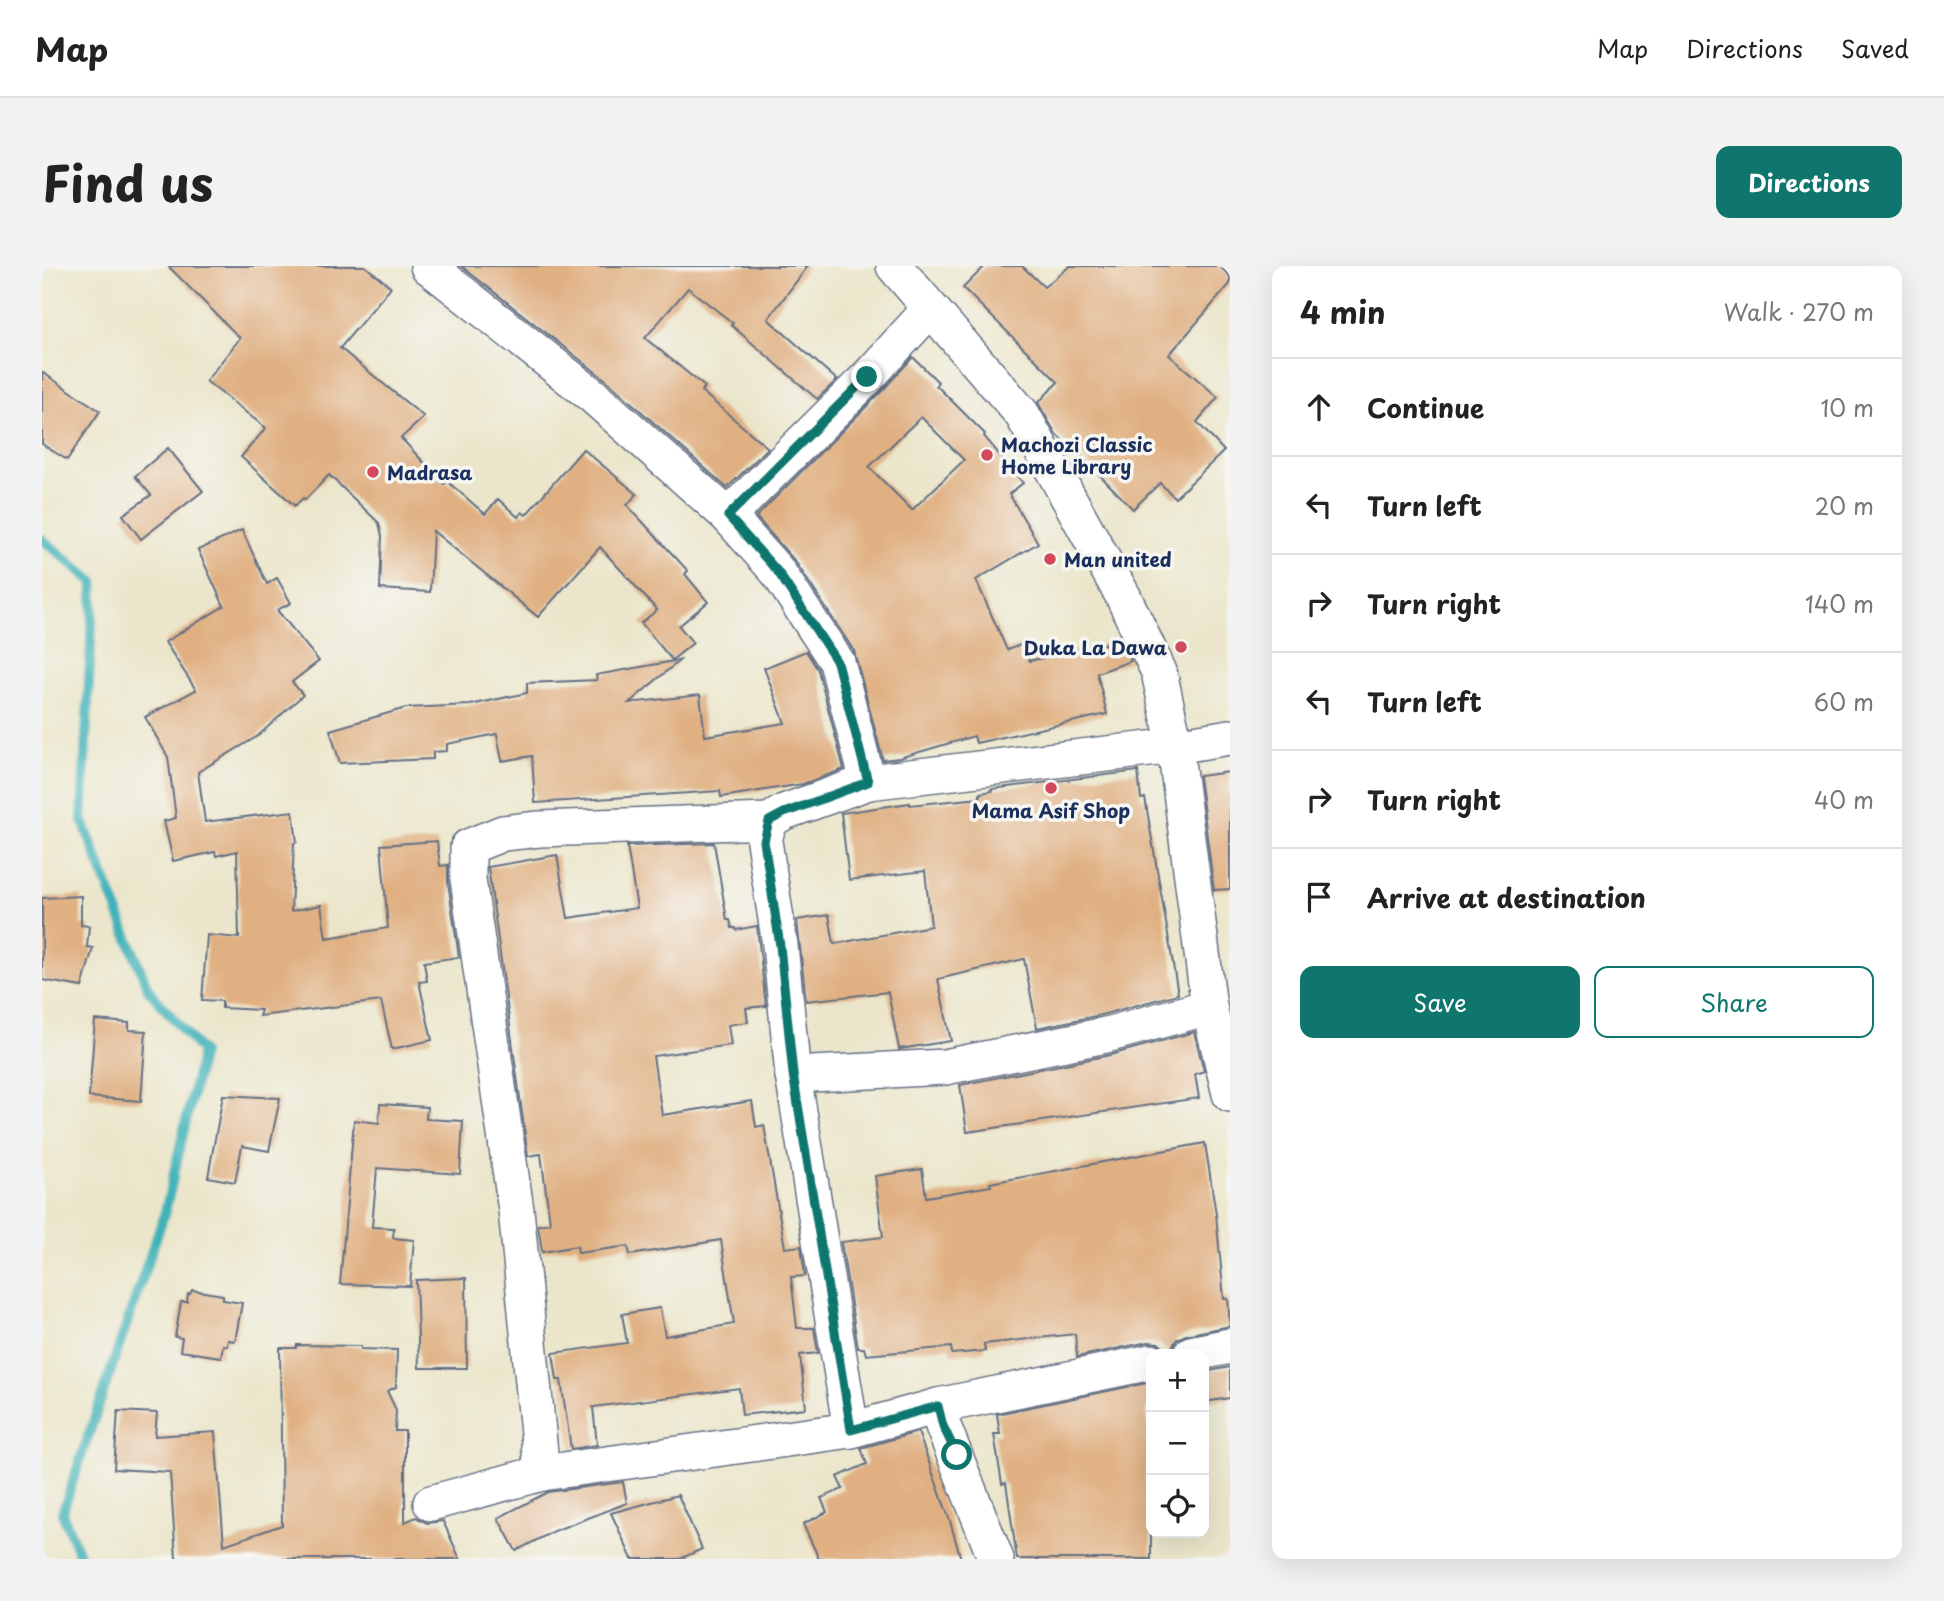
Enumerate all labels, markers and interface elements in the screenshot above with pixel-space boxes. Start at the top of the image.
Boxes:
text: Map [35,23,108,73]
text: Map [1597,30,1648,66]
text: Directions [1686,30,1803,66]
text: Saved [1841,30,1909,66]
text: Find us [42,145,213,219]
button: Directions [1716,146,1902,218]
text: 4 min [1300,289,1386,334]
text: Walk · 270 m [1724,294,1874,329]
route end [851,361,882,392]
icon: ahead [1300,388,1338,426]
text: Continue [1367,388,1484,427]
text: 10 m [1820,390,1874,425]
place label: Machozi Classic Home Library [1001,430,1153,480]
marker: Machozi Classic Home Library [979,447,995,463]
place label: Madrasa [387,458,473,486]
marker: Madrasa [365,464,381,480]
icon: left [1300,486,1338,524]
text: Turn left [1367,486,1482,525]
text: 20 m [1815,488,1874,523]
place label: Man united [1064,545,1172,573]
marker: Man united [1042,551,1058,567]
icon: right [1300,584,1338,622]
text: Turn right [1367,584,1501,623]
text: 140 m [1805,586,1874,621]
place label: Duka La Dawa [1024,633,1167,661]
marker: Duka La Dawa [1173,639,1189,655]
icon: left [1300,682,1338,720]
text: Turn left [1367,682,1482,721]
text: 60 m [1814,684,1874,719]
marker: Mama Asif Shop [1043,780,1059,796]
icon: right [1300,780,1338,818]
text: Turn right [1367,780,1501,819]
text: 40 m [1814,782,1874,817]
place label: Mama Asif Shop [972,796,1130,824]
icon: arrive [1300,878,1338,916]
text: Arrive at destination [1367,878,1646,917]
button: Save [1300,966,1580,1038]
button: Share [1594,966,1874,1038]
map controls [1146,1349,1209,1538]
button: + [1146,1349,1209,1412]
button: − [1146,1412,1209,1475]
route start [941,1439,972,1470]
button: locate [1146,1475,1209,1538]

